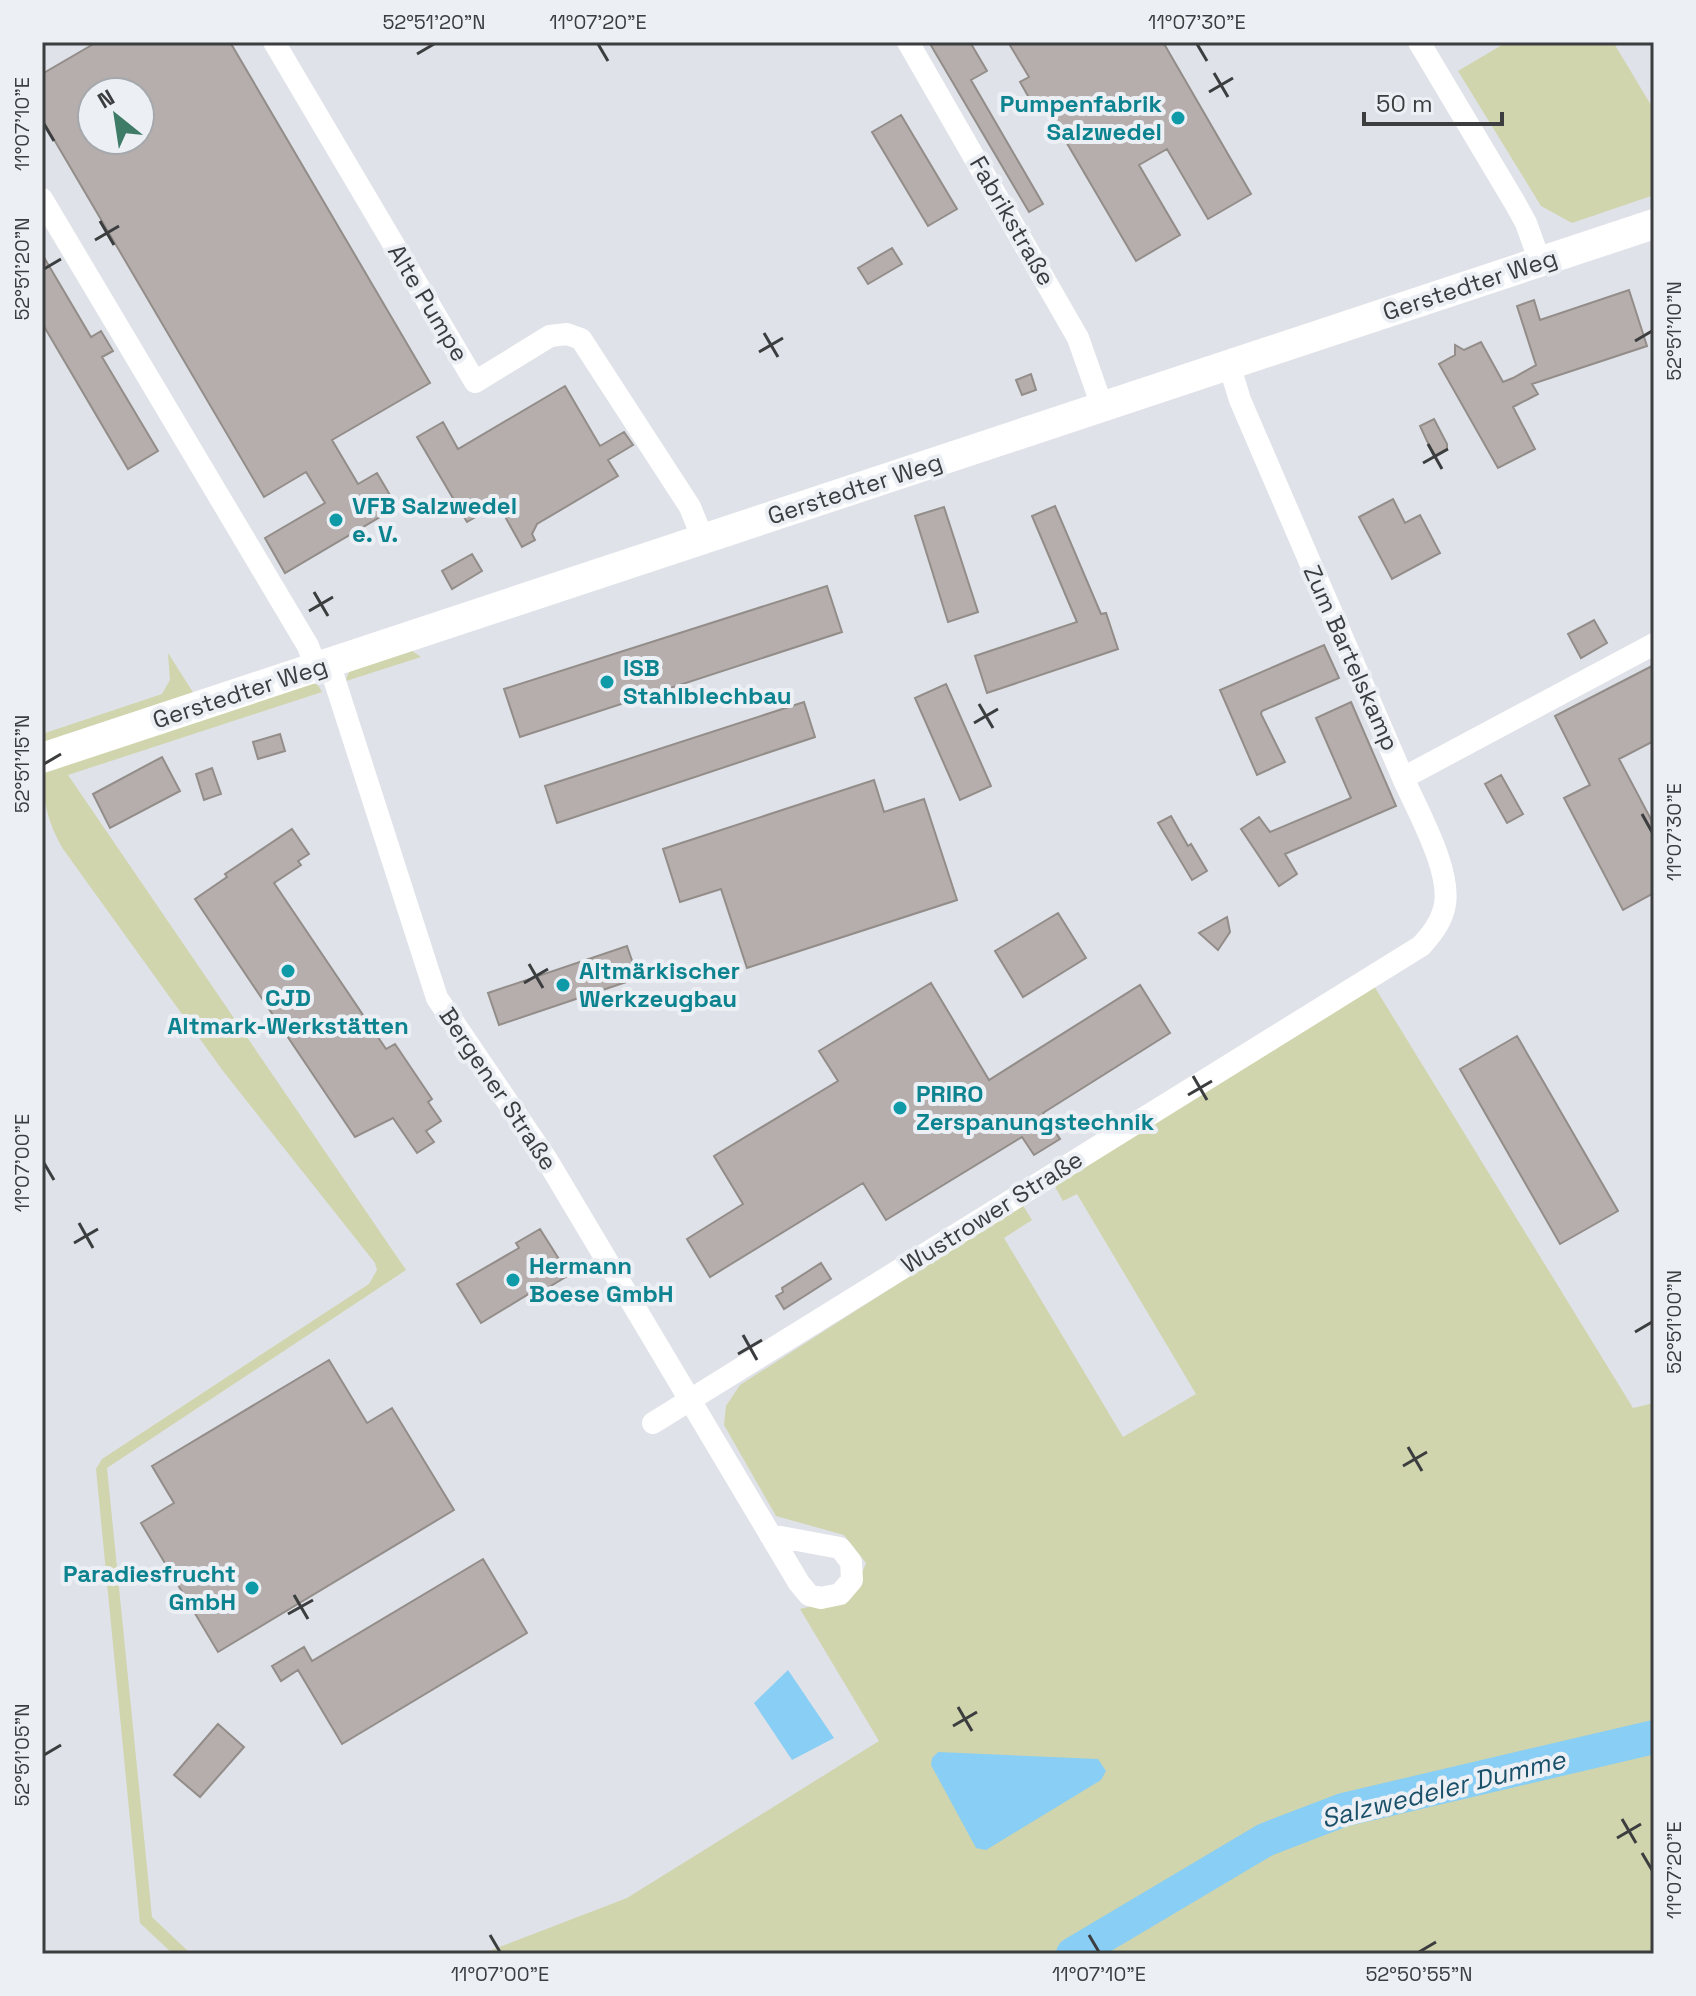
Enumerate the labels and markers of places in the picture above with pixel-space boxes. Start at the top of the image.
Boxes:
place label: Pumpenfabrik Salzwedel [1000,88,1162,147]
marker: Pumpenfabrik Salzwedel [1169,109,1187,127]
place label: VFB Salzwedel e. V. [352,490,517,549]
marker: VFB Salzwedel e. V. [327,511,345,529]
place label: ISB Stahlblechbau [623,652,792,711]
marker: ISB Stahlblechbau [598,673,616,691]
place label: Altmärkischer Werkzeugbau [579,955,740,1014]
marker: CJD Altmark-Werkstätten [279,962,297,980]
marker: Altmärkischer Werkzeugbau [554,976,572,994]
place label: CJD Altmark-Werkstätten [167,982,409,1041]
place label: PRIRO Zerspanungstechnik [916,1078,1155,1137]
marker: PRIRO Zerspanungstechnik [891,1099,909,1117]
place label: Hermann Boese GmbH [529,1250,673,1309]
marker: Hermann Boese GmbH [504,1271,522,1289]
place label: Paradiesfrucht GmbH [63,1558,236,1617]
marker: Paradiesfrucht GmbH [243,1579,261,1597]

